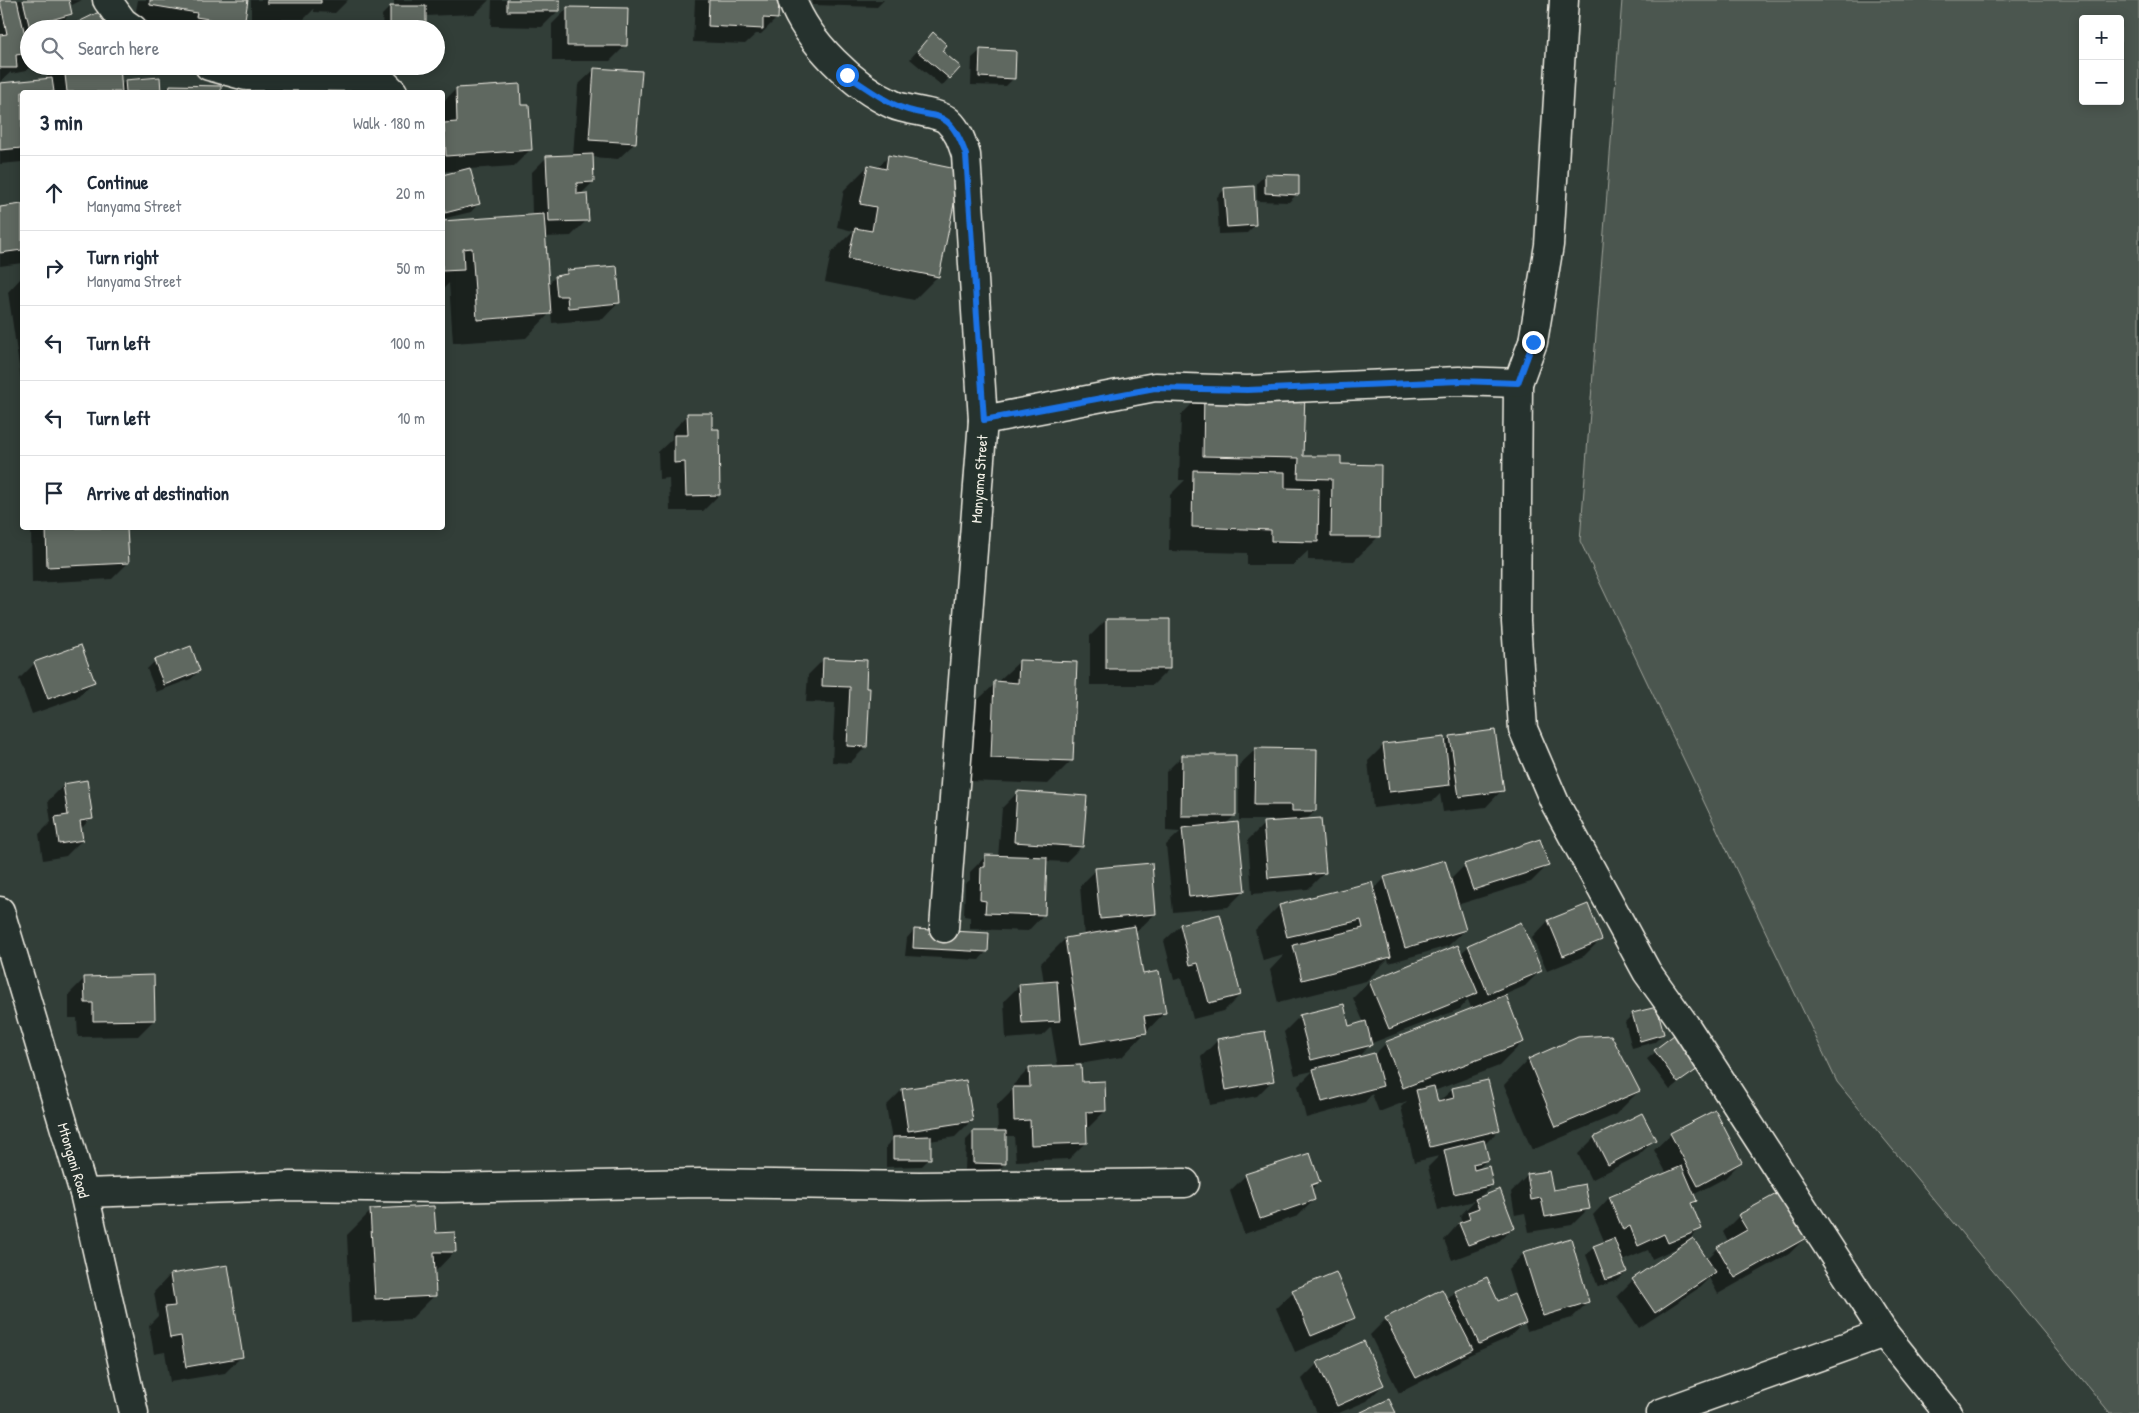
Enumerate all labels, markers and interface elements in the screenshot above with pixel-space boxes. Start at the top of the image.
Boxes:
map controls [2079,15,2124,105]
button: + [2079,15,2124,60]
search box [20,20,445,75]
icon: search [38,34,66,62]
text: Search here [78,35,159,61]
button: − [2079,60,2124,105]
route start [836,64,859,87]
text: 3 min [40,108,83,137]
text: Walk · 180 m [353,112,425,134]
text: Continue [87,169,148,195]
icon: ahead [40,179,68,207]
text: 20 m [396,182,425,204]
text: Manyama Street [87,195,181,217]
text: Turn right [87,244,158,270]
icon: right [40,254,68,282]
text: 50 m [397,257,425,279]
text: Manyama Street [87,270,181,292]
icon: left [40,329,68,357]
text: Turn left [87,330,150,356]
route end [1522,331,1545,354]
text: 100 m [390,332,425,354]
icon: left [40,404,68,432]
text: Turn left [87,405,150,431]
text: 10 m [397,407,425,429]
street label: Manyama Street [965,433,993,524]
icon: arrive [40,479,68,507]
text: Arrive at destination [87,480,229,506]
street label: Mtongani Road [53,1120,95,1200]

